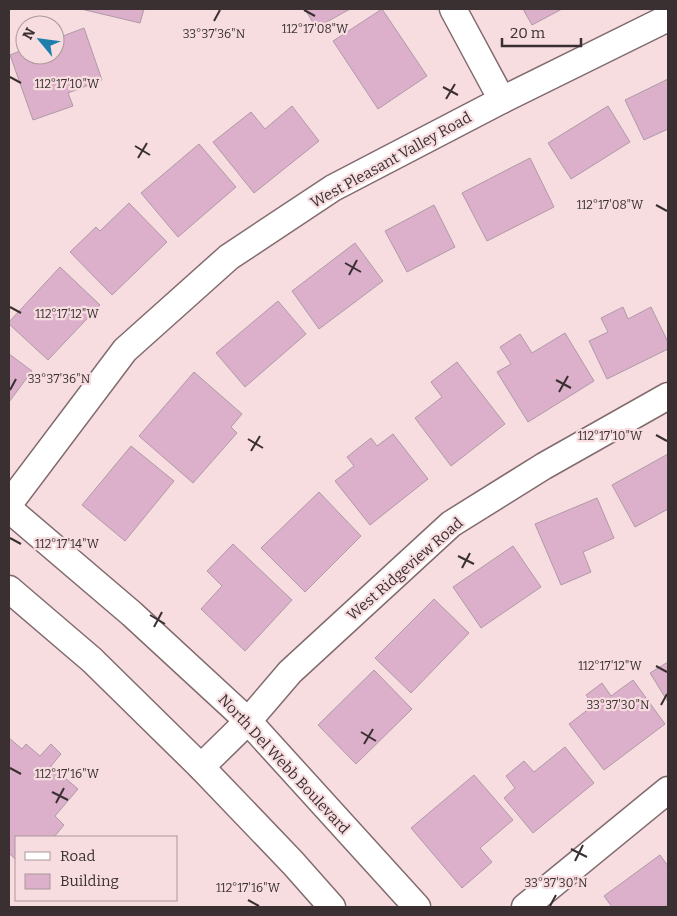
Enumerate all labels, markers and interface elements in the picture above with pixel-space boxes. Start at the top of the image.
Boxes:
north arrow [15,15,65,65]
scale bar [502,15,581,47]
text: 112°17'08"W [282,22,349,36]
text: 20 m [510,24,546,42]
text: N [19,25,39,43]
text: 33°37'36"N [183,27,246,41]
text: 112°17'10"W [35,77,100,91]
street label: West Pleasant Valley Road [308,108,475,212]
text: 112°17'08"W [577,198,644,212]
text: 112°17'12"W [35,307,99,321]
text: 33°37'36"N [28,372,91,386]
text: 112°17'10"W [578,429,643,443]
street label: West Ridgeview Road [343,514,467,624]
text: 112°17'14"W [35,537,100,551]
text: 112°17'12"W [578,659,642,673]
street label: North Del Webb Boulevard [215,691,353,838]
text: 33°37'30"N [586,698,650,712]
text: 112°17'16"W [35,767,100,781]
legend [15,836,178,901]
text: Road [60,847,95,865]
text: Building [60,872,119,890]
text: 33°37'30"N [524,876,588,890]
text: 112°17'16"W [216,881,281,895]

